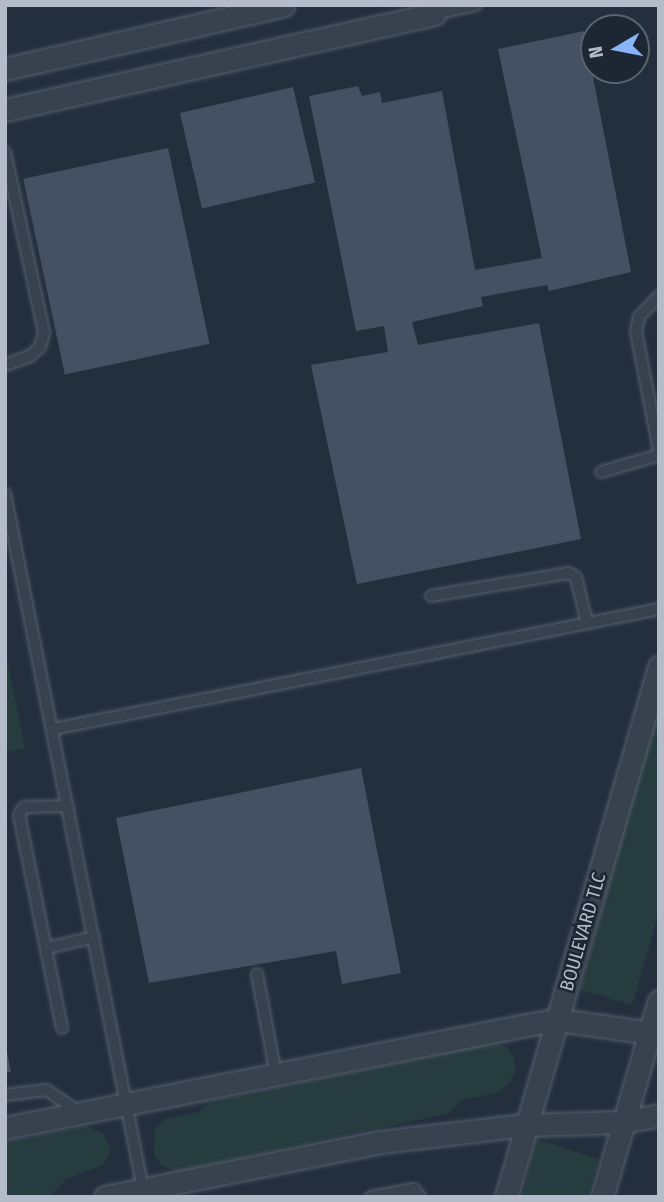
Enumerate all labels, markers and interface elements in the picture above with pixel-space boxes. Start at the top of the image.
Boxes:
north arrow [580,14,650,84]
text: N [583,45,608,60]
street label: BOULEVARD TLC [555,870,611,994]

